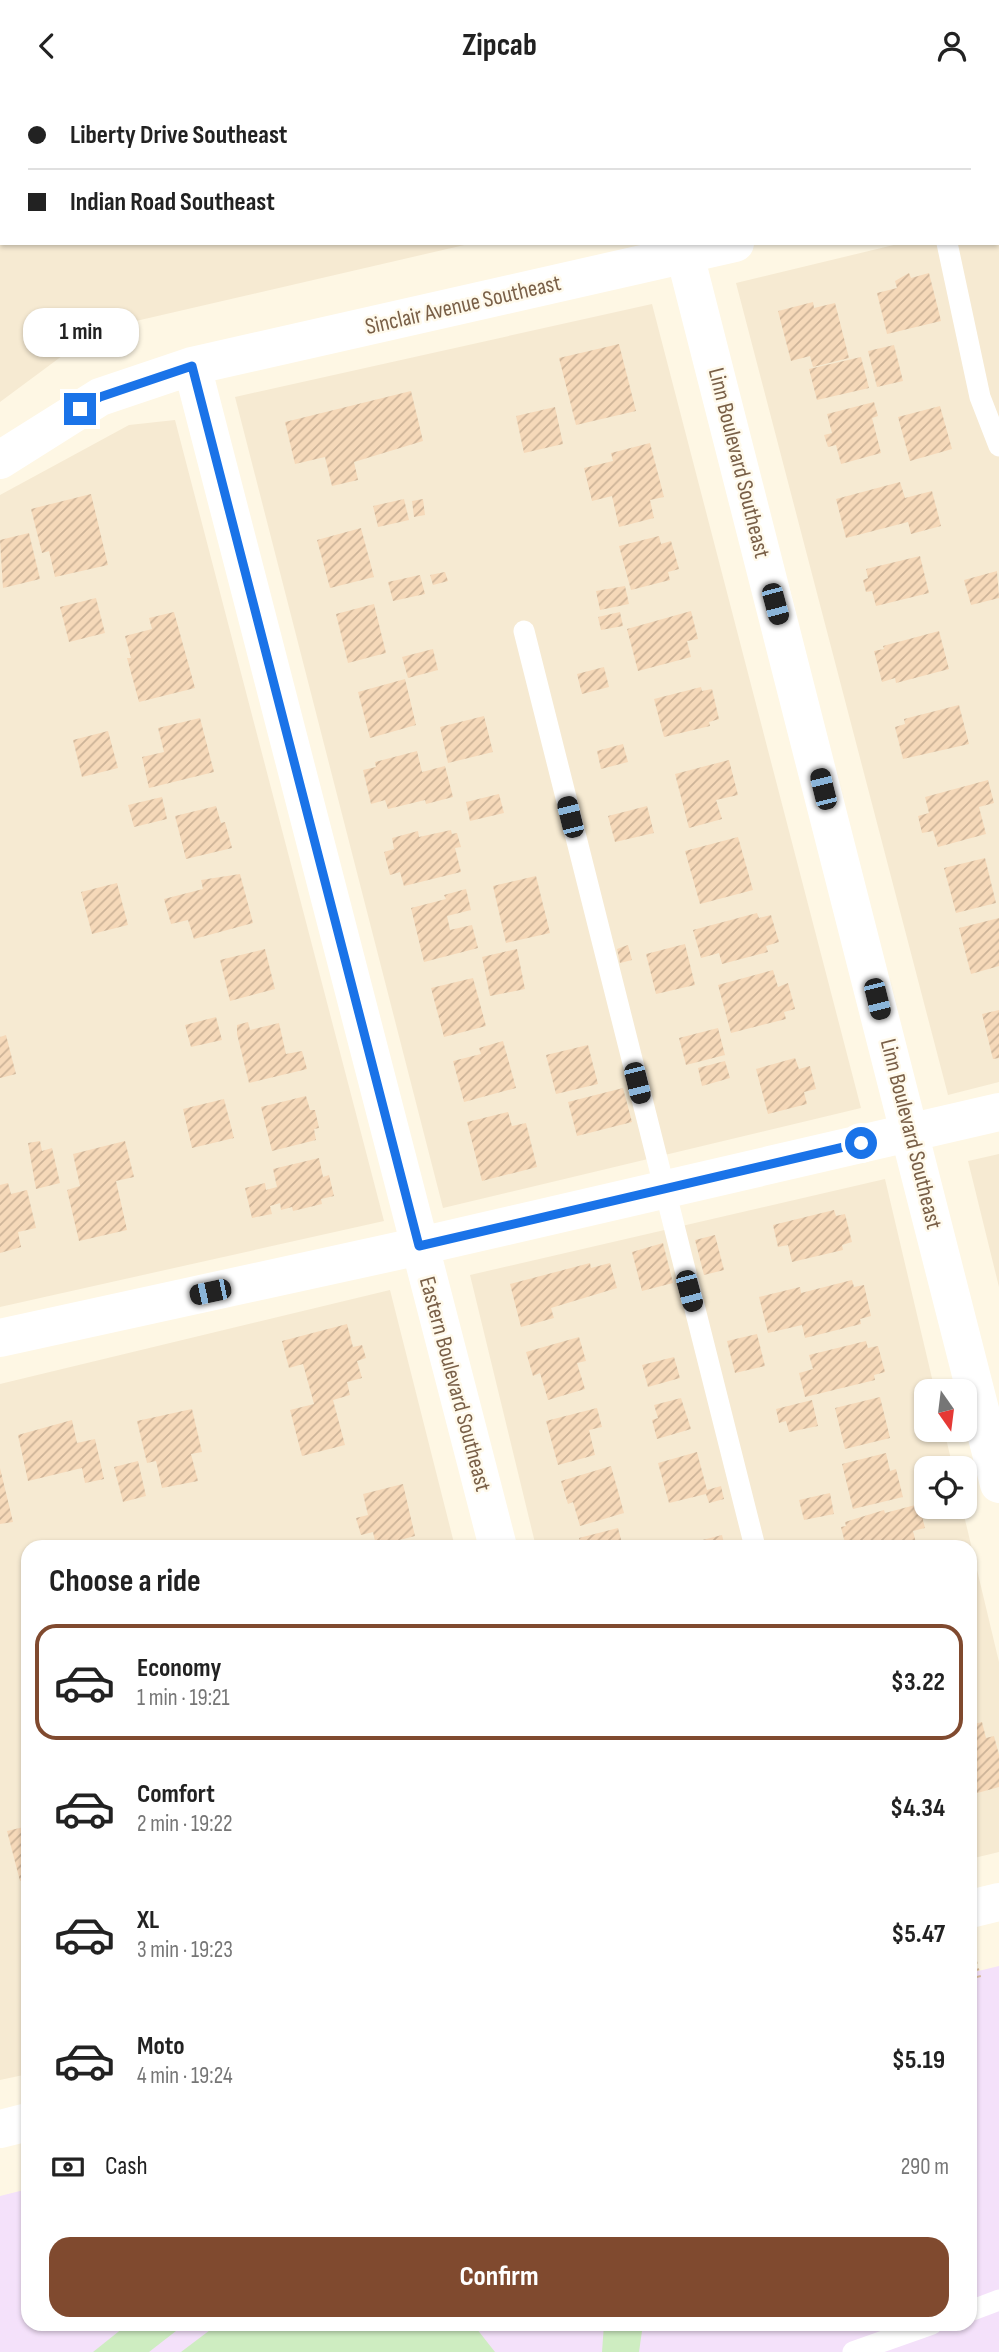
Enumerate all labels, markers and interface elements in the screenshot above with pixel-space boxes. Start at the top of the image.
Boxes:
text: Zipcab [462,26,537,65]
icon: back [28,27,66,65]
icon: person [933,27,971,65]
text: Liberty Drive Southeast [70,120,287,151]
text: Indian Road Southeast [70,187,275,218]
street label: Sinclair Avenue Southeast [362,269,564,341]
callout: 1 min [22,307,138,357]
text: 1 min [60,318,102,346]
street label: Linn Boulevard Southeast [702,365,776,561]
route end [64,393,96,425]
car [760,581,791,627]
car [808,766,839,812]
car [555,794,586,840]
car [862,976,893,1022]
street label: Linn Boulevard Southeast [874,1036,948,1232]
car [622,1060,653,1106]
route start [845,1127,877,1159]
car [674,1268,705,1314]
street label: Eastern Boulevard Southeast [413,1273,497,1495]
car [188,1277,233,1307]
north arrow [914,1379,976,1442]
map controls [914,1379,977,1519]
button: locate [914,1456,977,1519]
text: Choose a ride [49,1562,201,1601]
icon: car [53,1651,116,1714]
text: Economy [137,1653,221,1684]
text: $3.22 [891,1667,945,1698]
text: 1 min · 19:21 [137,1684,230,1712]
icon: car [53,1777,116,1840]
text: Comfort [137,1779,215,1810]
text: $4.34 [890,1793,945,1824]
text: 2 min · 19:22 [137,1810,232,1838]
icon: car [53,1903,116,1966]
text: XL [137,1905,159,1936]
text: $5.47 [891,1919,945,1950]
text: 3 min · 19:23 [137,1936,233,1964]
icon: car [53,2029,116,2092]
text: Moto [137,2031,185,2062]
text: $5.19 [892,2045,945,2076]
text: 4 min · 19:24 [137,2062,233,2090]
icon: cash [49,2148,87,2186]
text: Cash [105,2151,148,2182]
text: 290 m [901,2153,949,2181]
button: Confirm [49,2237,949,2317]

